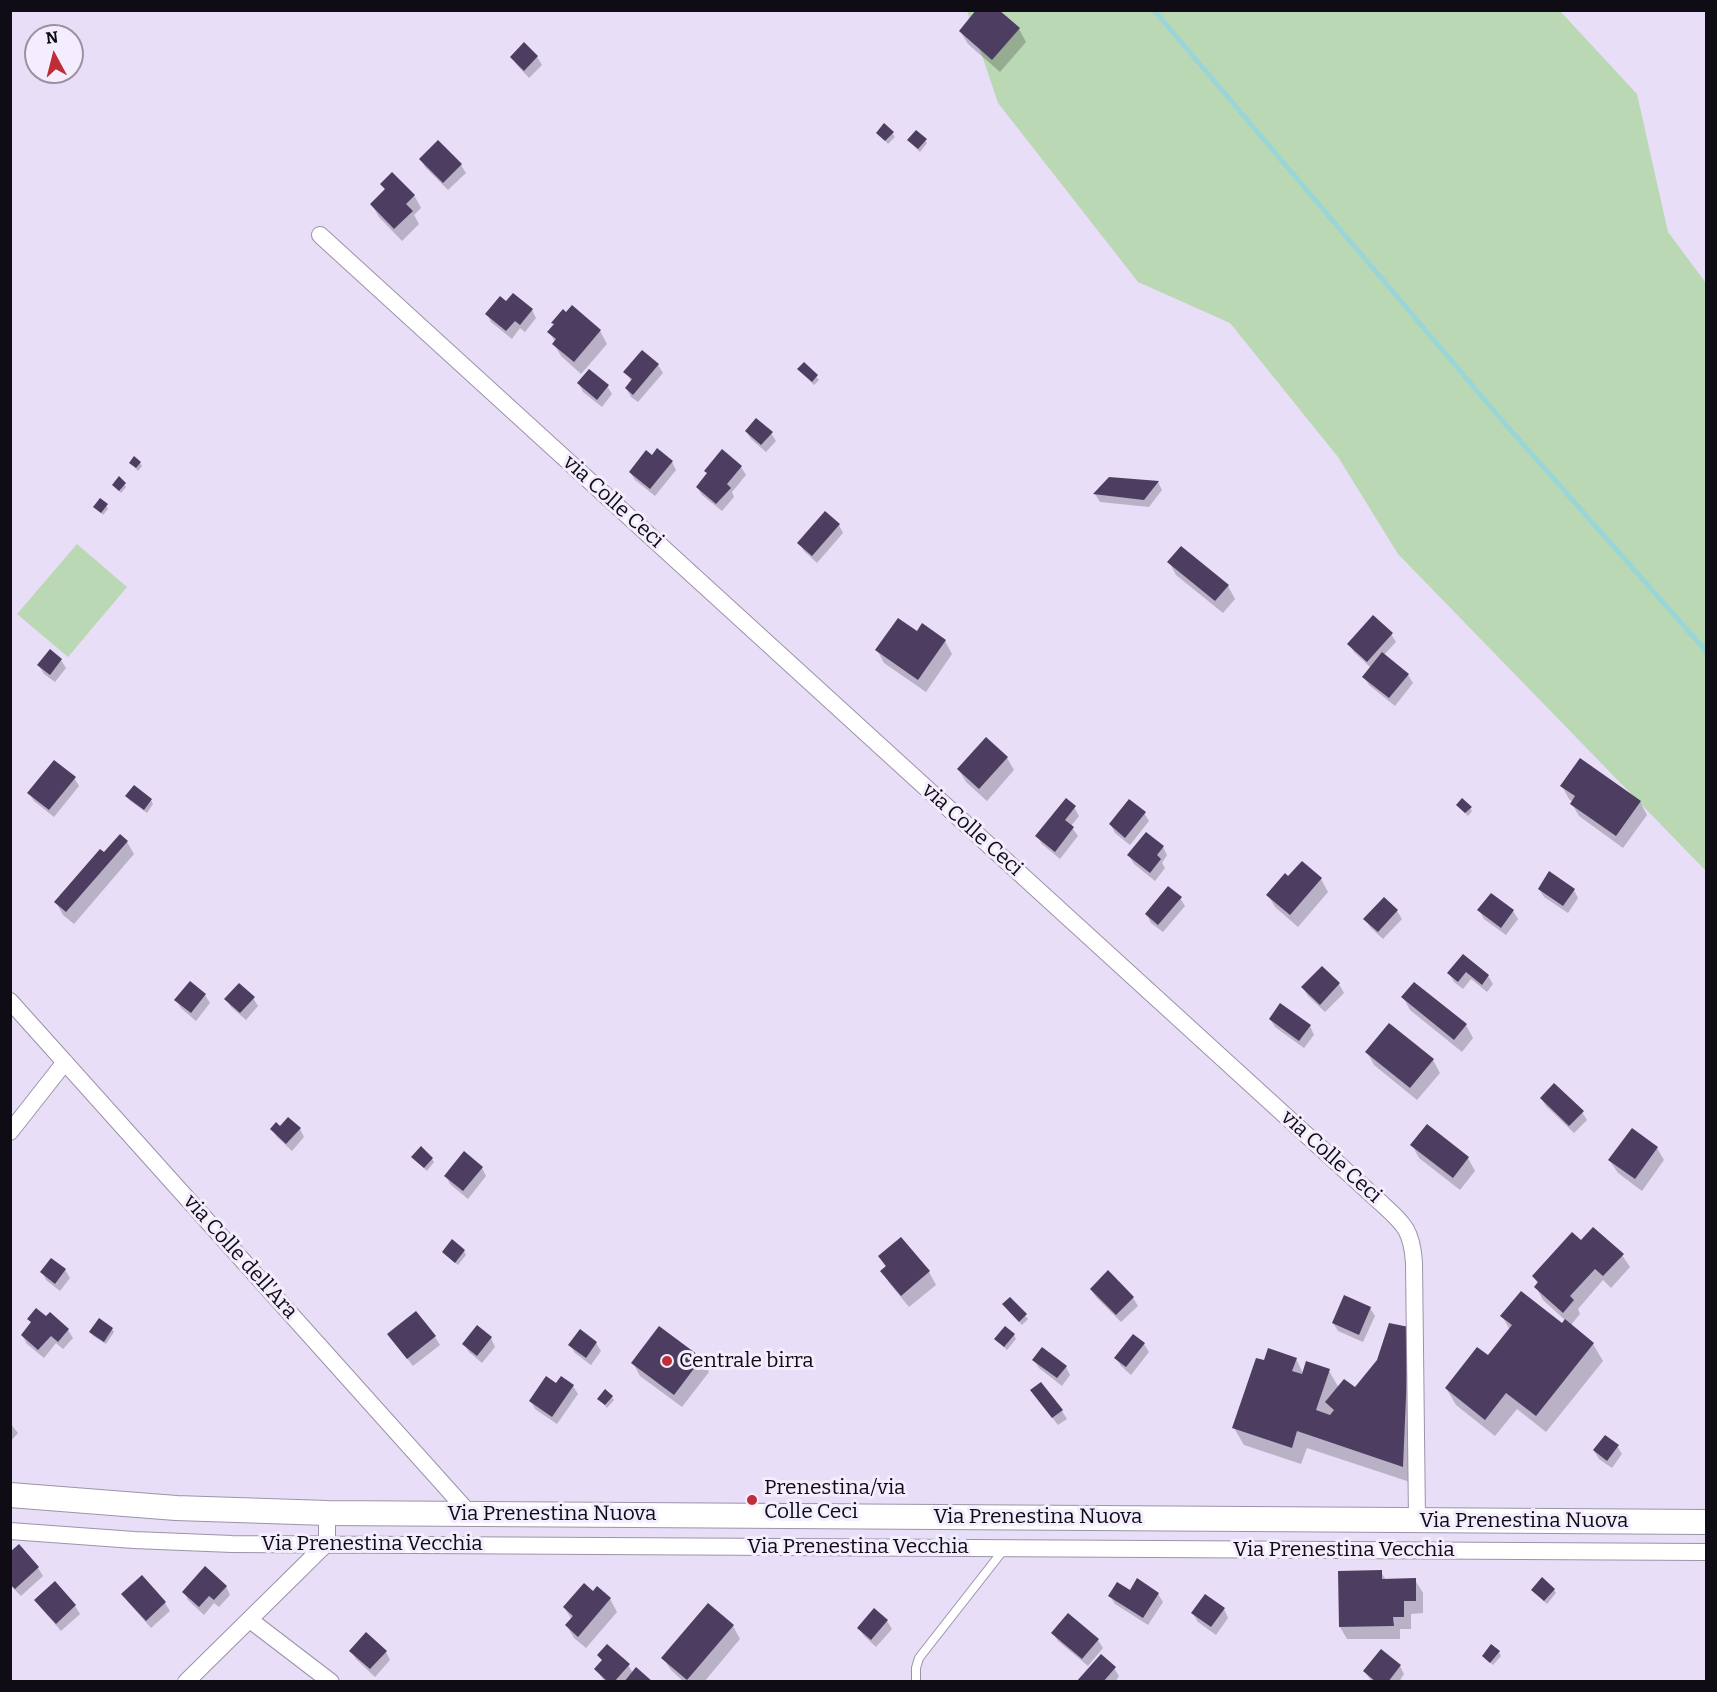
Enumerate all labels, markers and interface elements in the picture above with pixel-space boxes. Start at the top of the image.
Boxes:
north arrow [24,24,84,84]
text: N [45,27,59,48]
street label: via Colle Ceci [558,450,668,554]
street label: via Colle Ceci [917,778,1027,882]
street label: via Colle Ceci [1276,1105,1386,1209]
street label: via Colle dell'Ara [178,1190,302,1324]
place label: Centrale birra [679,1348,814,1374]
marker: Centrale birra [660,1354,674,1368]
place label: Prenestina/via Colle Ceci [764,1475,905,1525]
marker: Prenestina/via Colle Ceci [745,1493,759,1507]
street label: Via Prenestina Nuova [448,1501,656,1527]
street label: Via Prenestina Nuova [934,1504,1142,1530]
street label: Via Prenestina Nuova [1420,1508,1628,1534]
street label: Via Prenestina Vecchia [261,1531,483,1557]
street label: Via Prenestina Vecchia [747,1534,969,1560]
street label: Via Prenestina Vecchia [1233,1537,1455,1563]

